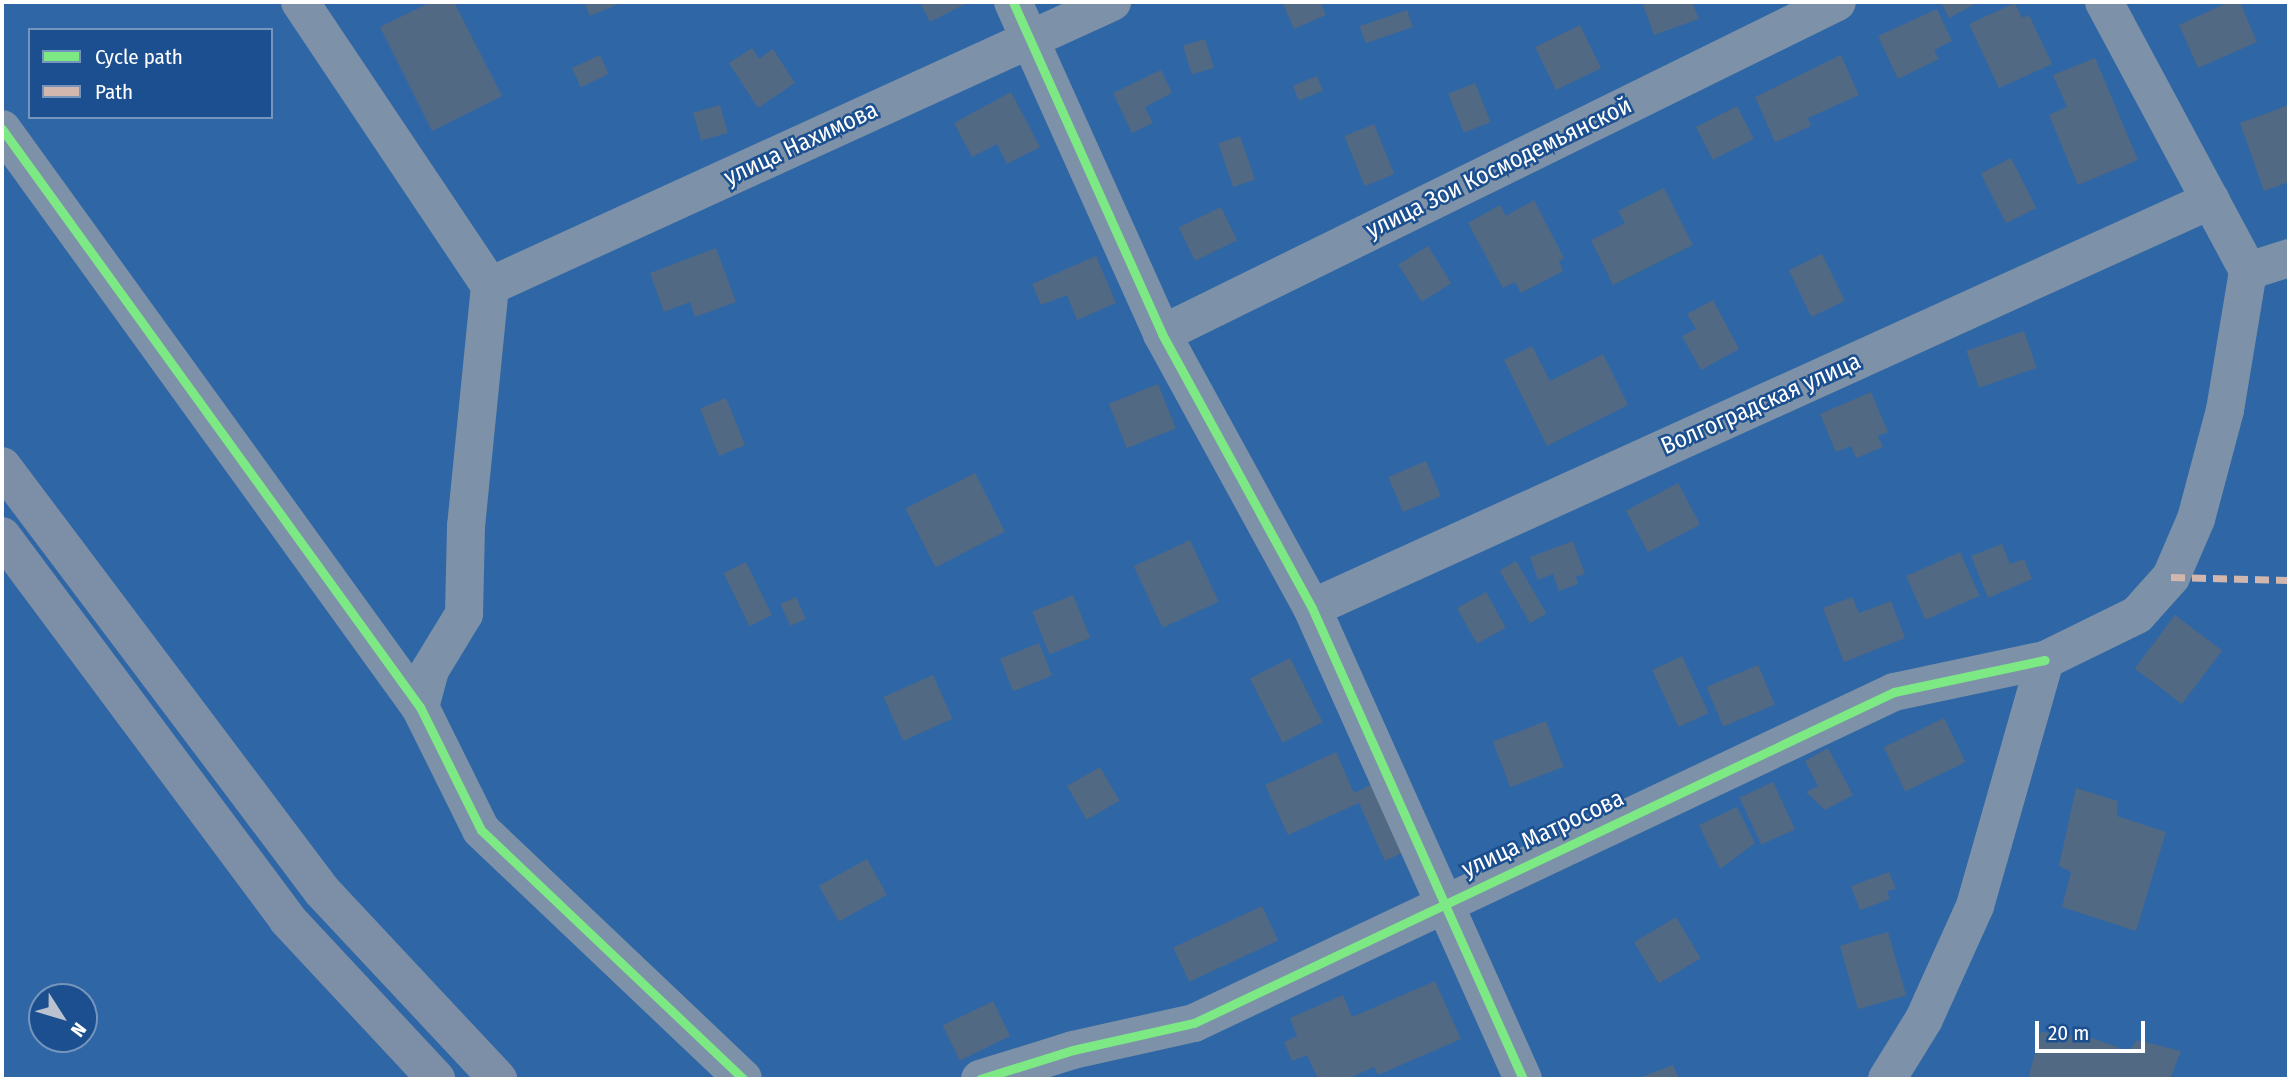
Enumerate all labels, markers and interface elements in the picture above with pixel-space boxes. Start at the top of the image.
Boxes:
legend [28,28,273,119]
text: Cycle path [95,44,183,70]
text: Path [95,79,133,105]
street label: улица Зои Космодемьянской [1362,91,1636,245]
street label: улица Нахимова [720,96,882,192]
street label: Волгоградская улица [1657,347,1865,461]
street label: улица Матросова [1457,784,1629,884]
north arrow [28,983,98,1053]
scale bar [2039,1007,2149,1052]
text: N [66,1018,91,1041]
text: 20 m [2048,1020,2089,1046]

